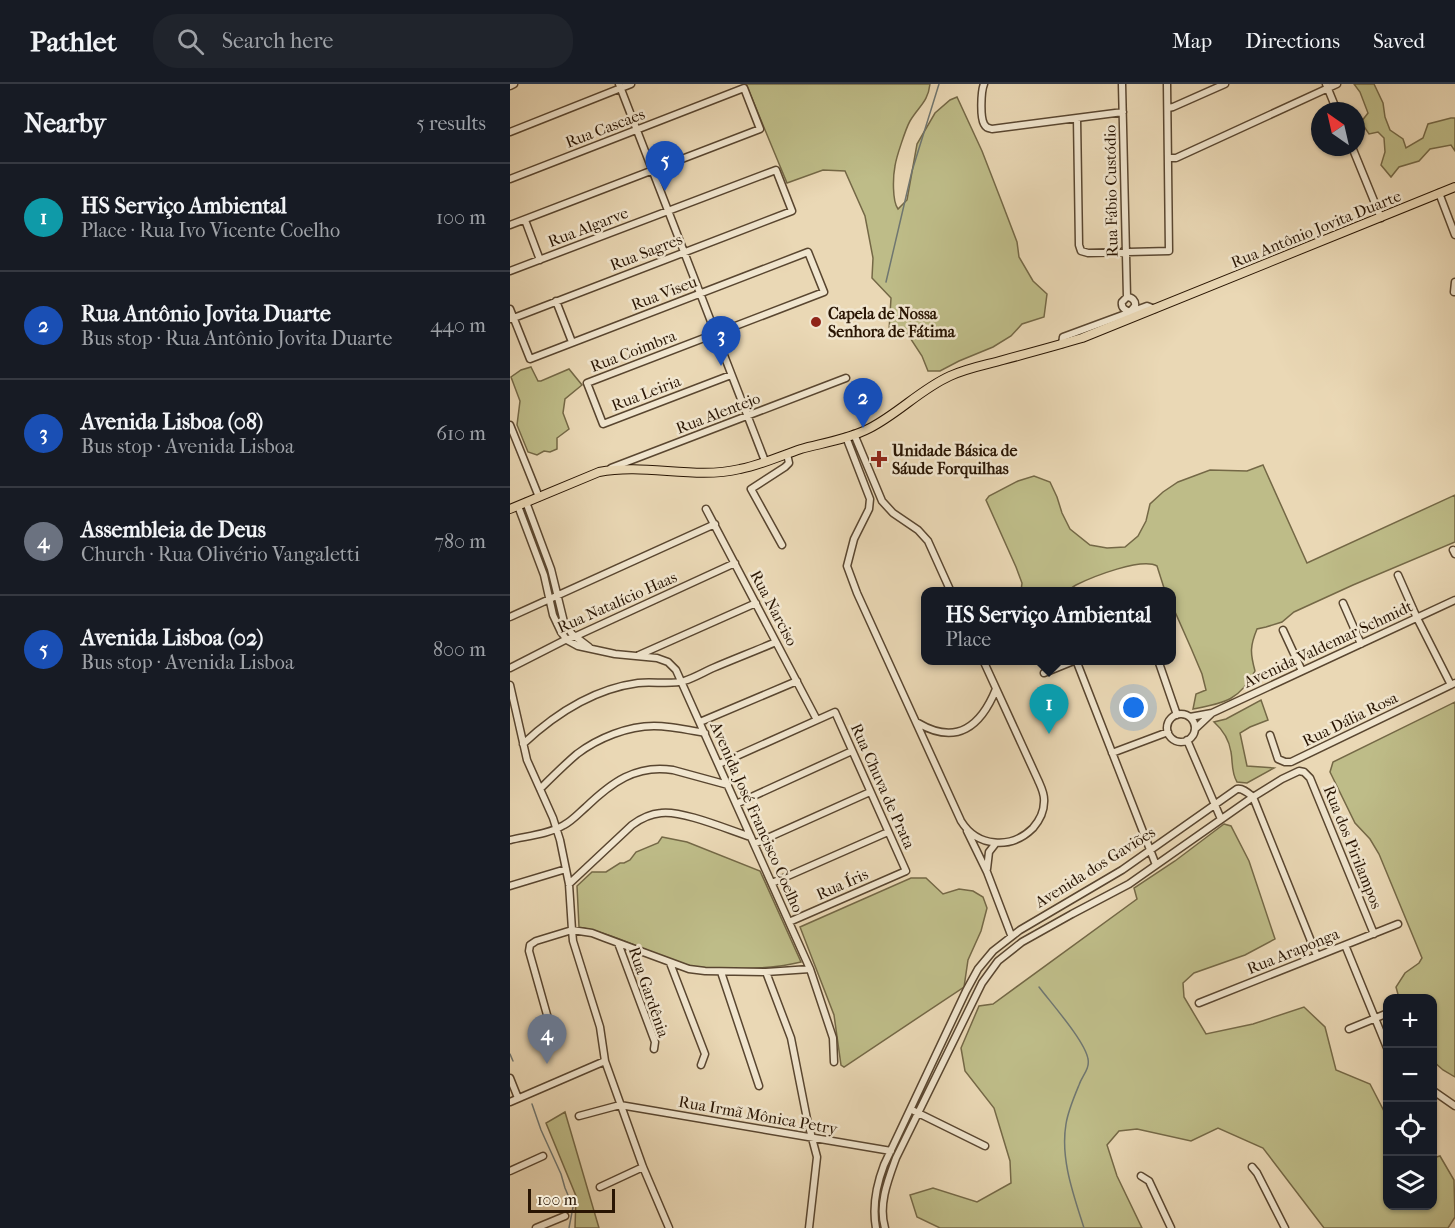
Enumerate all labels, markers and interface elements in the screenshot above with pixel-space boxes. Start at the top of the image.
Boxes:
search box [153,14,573,68]
text: Pathlet [30,25,117,58]
icon: search [174,25,207,58]
text: Search here [222,28,333,54]
text: Map [1172,29,1212,53]
text: Directions [1245,29,1340,53]
text: Saved [1373,29,1425,53]
north arrow [1311,102,1365,156]
street label: Rua Cascaes [563,104,648,152]
text: Nearby [24,108,106,139]
text: 5 results [416,112,486,135]
street label: Rua Fábio Custódio [1100,125,1122,257]
pin: 5 [646,141,684,191]
street label: Rua Antônio Jovita Duarte [1228,186,1404,272]
text: HS Serviço Ambiental [81,193,287,219]
street label: Rua Algarve [545,203,631,251]
text: 1 [40,206,47,229]
text: 100 m [436,206,486,229]
text: Place · Rua Ivo Vicente Coelho [81,219,340,242]
street label: Rua Sagres [607,229,685,275]
street label: Rua Viseu [628,272,700,314]
text: Rua Antônio Jovita Duarte [81,301,331,327]
place label: Capela de Nossa Senhora de Fátima [828,304,956,341]
text: 2 [38,314,49,337]
text: 440 m [430,314,486,337]
marker: Capela de Nossa Senhora de Fátima [809,315,823,329]
pin: 3 [702,316,740,366]
street label: Rua Coimbra [587,326,679,376]
text: Bus stop · Rua Antônio Jovita Duarte [81,327,392,350]
street label: Rua Leiria [609,371,684,415]
pin: 2 [844,378,882,428]
street label: Rua Alentejo [673,388,763,438]
text: Avenida Lisboa (08) [81,409,263,435]
text: 3 [39,422,48,445]
text: 610 m [436,422,486,445]
text: Bus stop · Avenida Lisboa [81,435,294,458]
place label: Unidade Básica de Sáude Forquilhas [891,441,1017,479]
marker: Unidade Básica de Sáude Forquilhas [870,450,888,468]
text: Assembleia de Deus [81,517,266,543]
text: 4 [38,530,49,553]
text: 780 m [434,530,486,553]
text: Church · Rua Olivério Vangaletti [81,543,360,566]
street label: Rua Natalício Haas [554,567,680,637]
street label: Rua Narciso [746,567,802,649]
popup [921,587,1176,665]
street label: Avenida Valdemar Schmidt [1240,596,1416,692]
text: HS Serviço Ambiental [946,602,1151,628]
text: Avenida Lisboa (02) [81,625,263,651]
text: Place [946,628,991,651]
text: 5 [39,638,48,661]
text: 800 m [433,638,486,661]
text: Bus stop · Avenida Lisboa [81,651,294,674]
pin: 1 [1030,684,1068,734]
street label: Rua Dália Rosa [1299,687,1401,750]
your location [1119,693,1148,722]
street label: Avenida José Francisco Coelho [706,718,808,915]
street label: Rua Chuva de Prata [847,720,919,852]
street label: Rua dos Pirilampos [1320,783,1386,911]
street label: Avenida dos Gaviões [1030,822,1159,912]
street label: Rua Íris [813,863,871,904]
street label: Rua Araponga [1244,924,1342,978]
street label: Rua Gardênia [625,944,674,1040]
map controls [1383,994,1437,1210]
button: + [1383,994,1437,1048]
pin: 4 [528,1014,567,1064]
button: − [1383,1048,1437,1102]
street label: Rua Irmã Mônica Petry [677,1092,839,1138]
button: locate [1383,1102,1437,1156]
button: layers [1383,1156,1437,1210]
scale bar [528,1186,615,1214]
text: 100 m [537,1190,577,1209]

